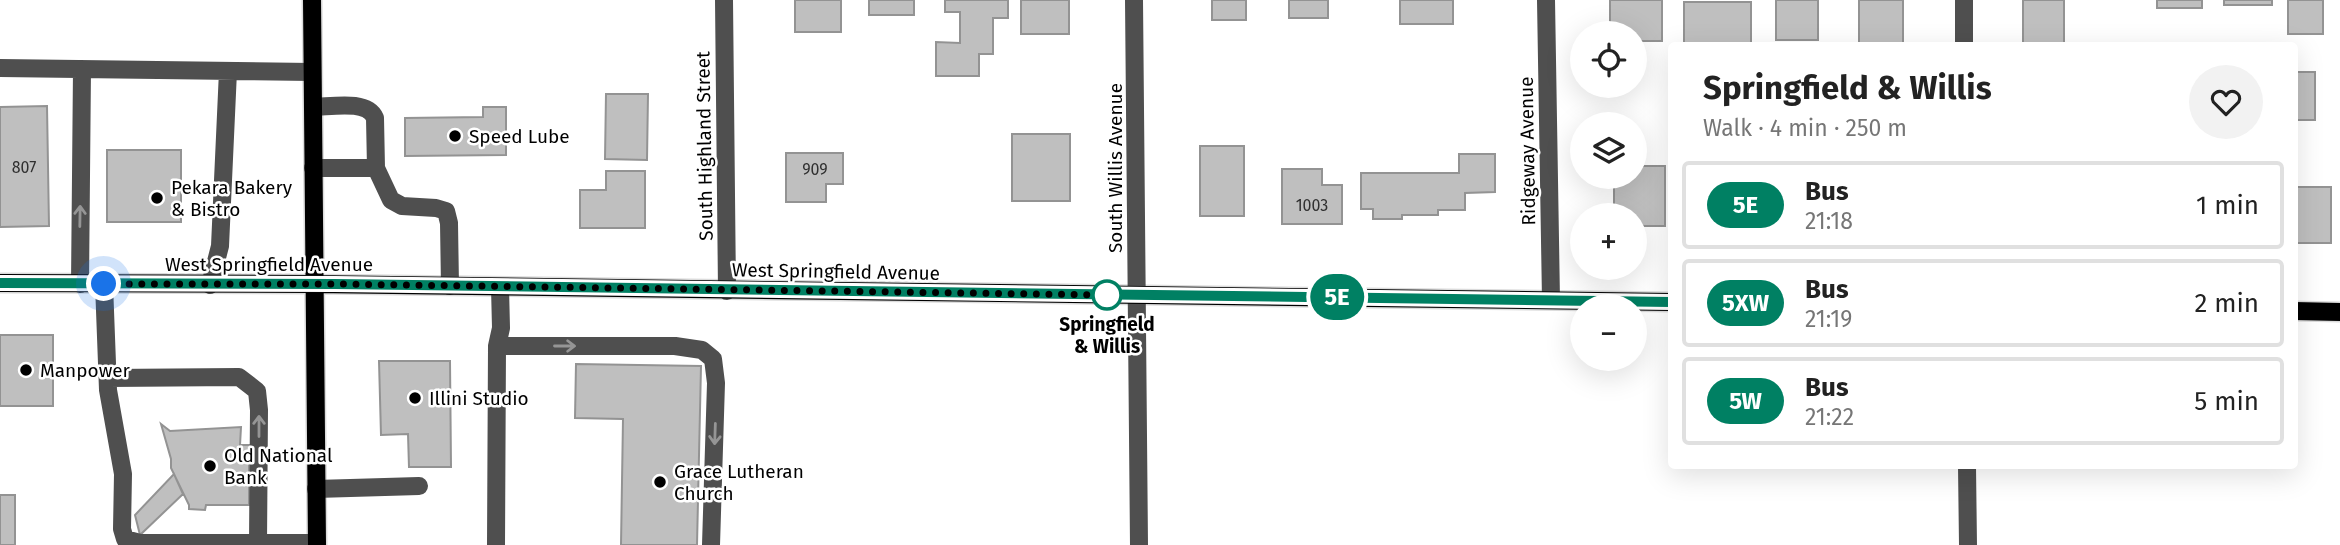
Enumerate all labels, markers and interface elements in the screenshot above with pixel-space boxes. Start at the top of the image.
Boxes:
map controls [1570,21,1647,371]
button: locate [1570,21,1647,98]
street label: South Highland Street [691,51,718,241]
button: heart [2189,65,2263,139]
text: Springfield & Willis [1703,68,1992,108]
street label: Ridgeway Avenue [1515,76,1540,226]
street label: South Willis Avenue [1104,83,1127,253]
button: layers [1570,112,1647,189]
text: Walk · 4 min · 250 m [1703,114,1907,142]
place label: Speed Lube [469,125,570,148]
marker: Speed Lube [447,128,463,144]
house number: 807 [12,158,36,177]
house number: 909 [802,160,828,179]
place label: Pekara Bakery & Bistro [171,176,293,221]
text: Bus [1805,176,1848,207]
marker: Pekara Bakery & Bistro [149,190,165,206]
text: 1 min [2196,190,2259,221]
text: 5E [1733,191,1758,219]
house number: 1003 [1296,196,1328,215]
button: + [1570,203,1647,280]
one-way arrow [73,204,86,227]
text: 21:18 [1805,207,1853,235]
street label: West Springfield Avenue [165,253,373,276]
street label: West Springfield Avenue [732,258,940,285]
your location [86,266,121,301]
line badge: 5E [1306,274,1368,320]
text: Bus [1805,274,1848,305]
marker: Springfield & Willis [1092,280,1122,310]
text: 5E [1324,283,1350,311]
text: 2 min [2194,288,2259,319]
text: 5XW [1722,289,1769,317]
button: − [1570,294,1647,371]
text: 21:19 [1805,305,1852,333]
place label: Springfield & Willis [1059,313,1155,358]
one-way arrow [553,339,576,353]
place label: Manpower [40,359,131,382]
marker: Manpower [18,362,34,378]
text: Bus [1805,372,1848,403]
text: 5 min [2194,386,2259,417]
place label: Illini Studio [429,387,529,410]
text: 5W [1729,387,1762,415]
marker: Illini Studio [407,390,423,406]
text: 21:22 [1805,403,1854,431]
one-way arrow [252,415,266,438]
one-way arrow [708,423,721,446]
place label: Old National Bank [224,444,333,489]
marker: Old National Bank [202,458,218,474]
place label: Grace Lutheran Church [674,460,804,505]
marker: Grace Lutheran Church [652,474,668,490]

